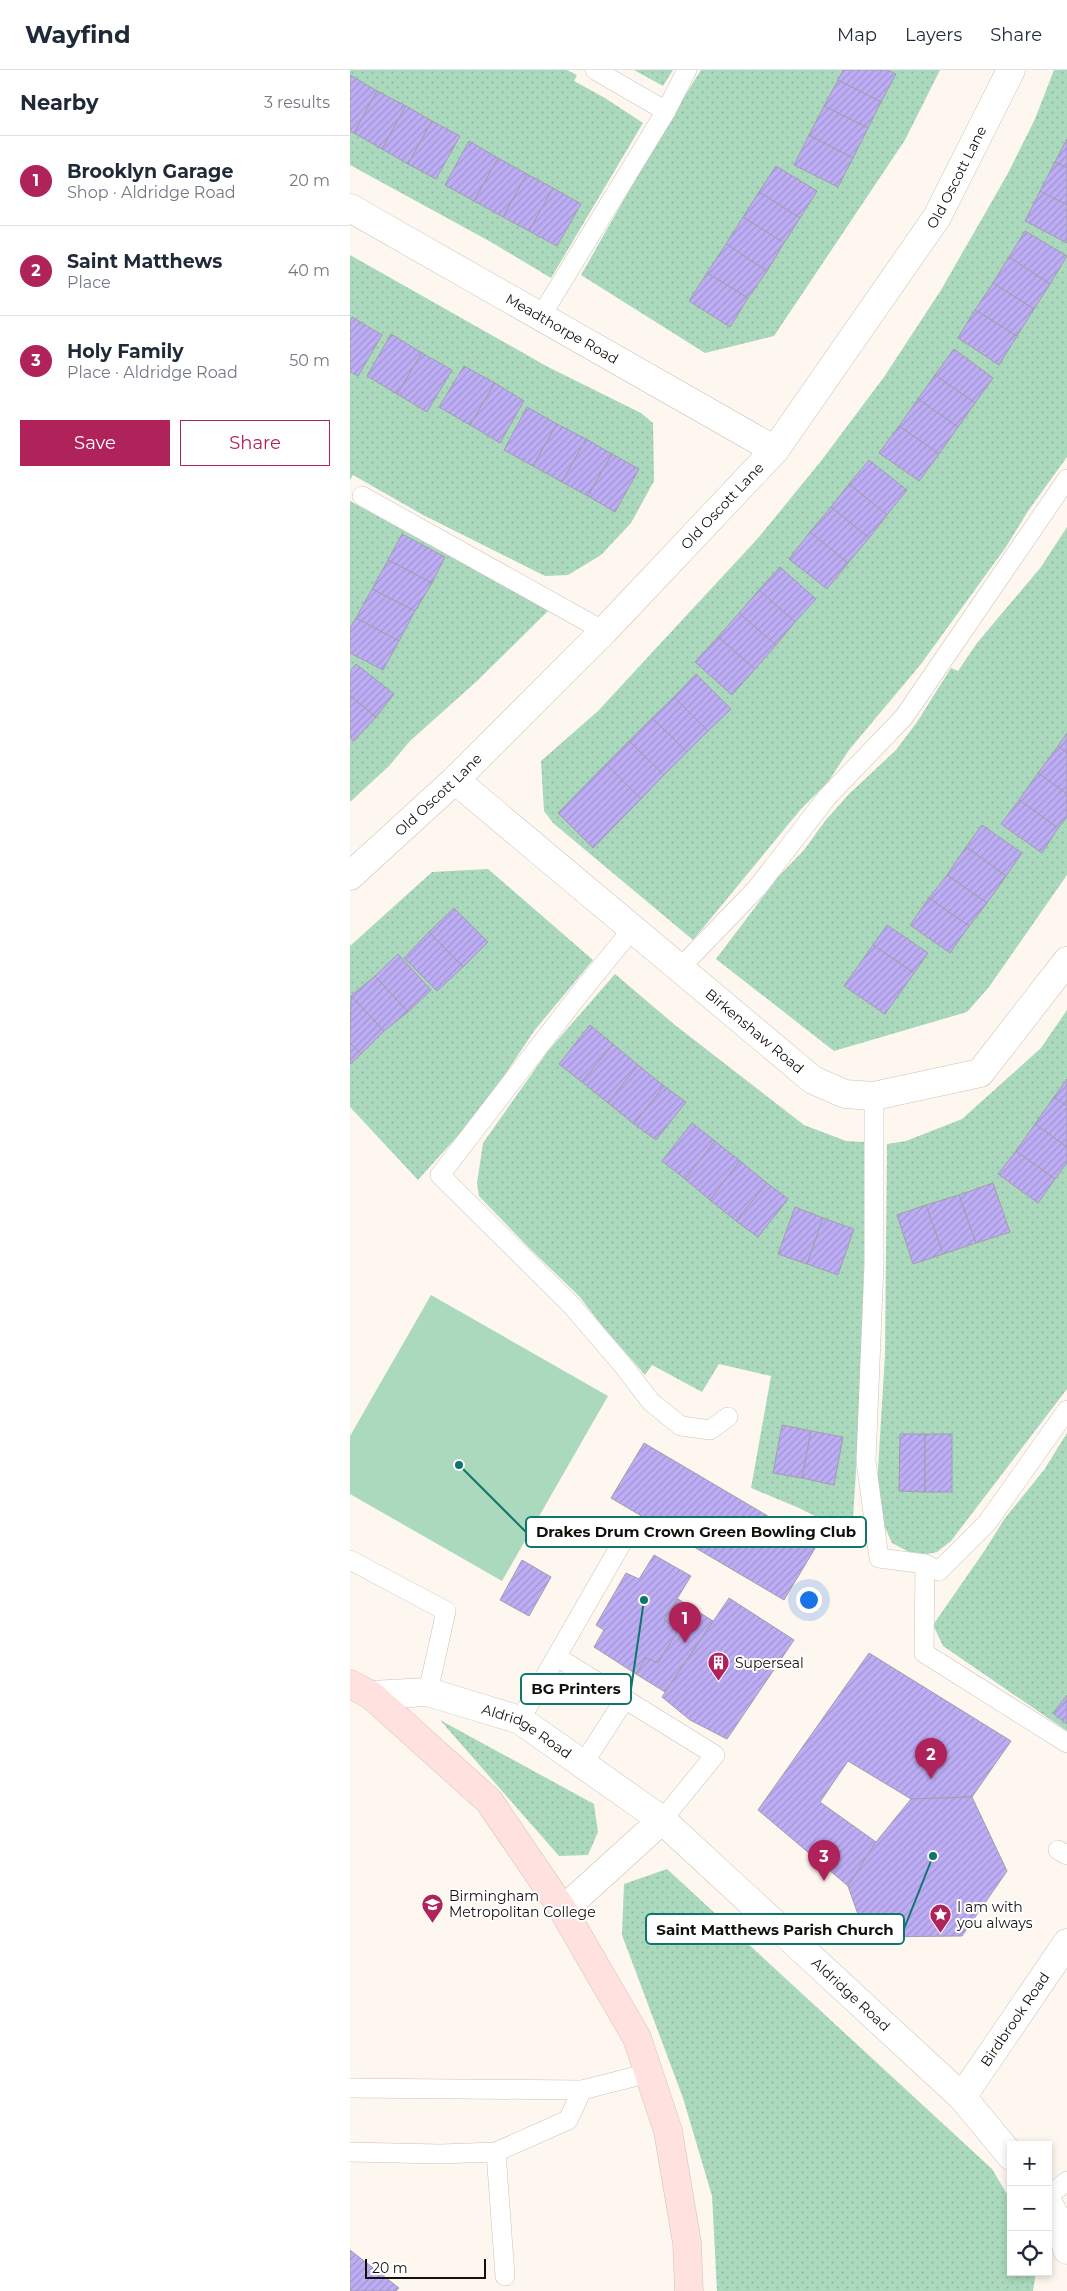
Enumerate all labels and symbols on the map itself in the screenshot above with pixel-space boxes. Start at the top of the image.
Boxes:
street label: Old Oscott Lane [923,123,990,232]
street label: Meadthorpe Road [502,289,622,368]
street label: Old Oscott Lane [677,459,768,553]
street label: Old Oscott Lane [391,749,486,840]
street label: Birkenshaw Road [702,985,808,1078]
callout: Drakes Drum Crown Green Bowling Club [526,1517,866,1547]
text: Drakes Drum Crown Green Bowling Club [536,1522,856,1541]
your location [796,1587,822,1613]
pin: 1 [669,1602,701,1643]
building icon: Superseal [707,1651,731,1682]
place label: Superseal [735,1654,804,1672]
callout: BG Printers [521,1674,631,1704]
text: BG Printers [531,1679,621,1698]
street label: Aldridge Road [480,1700,575,1762]
pin: 2 [915,1738,947,1779]
pin: 3 [808,1840,840,1881]
place label: Birmingham Metropolitan College [449,1887,596,1921]
school or university icon: Birmingham Metropolitan College [421,1892,445,1923]
place label: I am with you always [956,1898,1033,1932]
place icon: I am with you always [929,1903,953,1934]
callout: Saint Matthews Parish Church [646,1914,904,1944]
text: Saint Matthews Parish Church [656,1920,894,1939]
street label: Aldridge Road [808,1954,894,2035]
street label: Birdbrook Road [976,1969,1054,2070]
scale bar [365,2256,486,2279]

